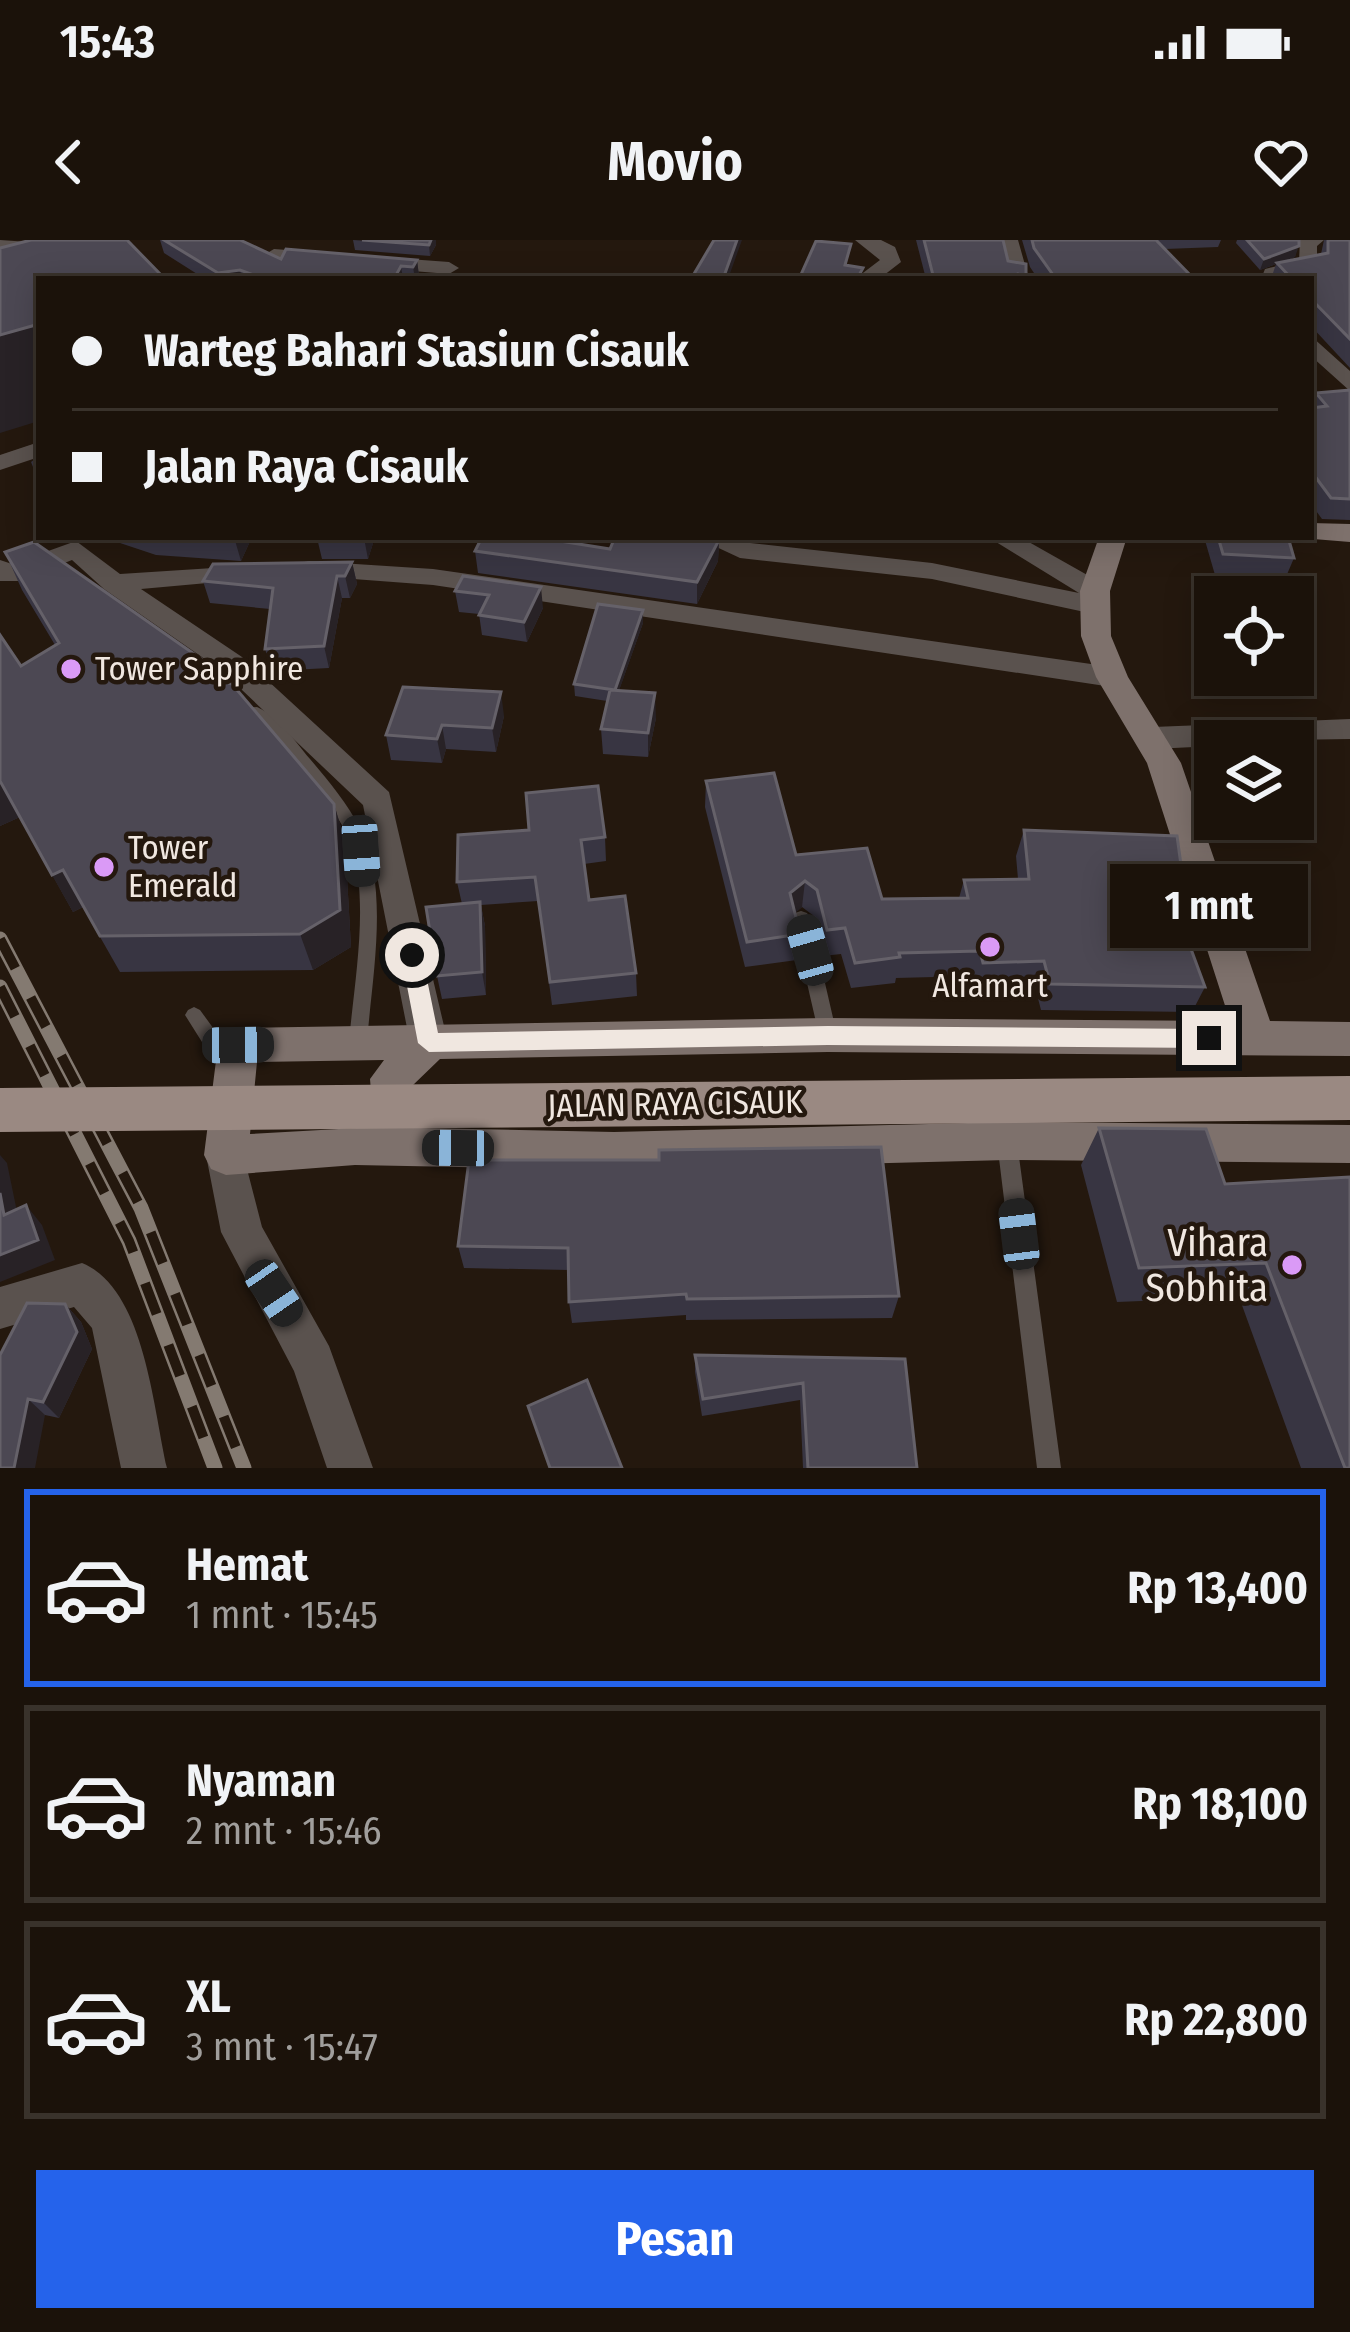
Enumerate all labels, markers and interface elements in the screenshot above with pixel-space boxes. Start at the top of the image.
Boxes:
text: 15:43 [60,15,155,69]
icon: back [36,129,102,195]
icon: heart [1248,129,1314,195]
text: Movio [607,130,743,194]
text: Warteg Bahari Stasiun Cisauk [144,324,689,378]
text: Jalan Raya Cisauk [144,440,469,494]
map controls [1194,576,1314,840]
button: locate [1194,576,1314,696]
place label: Tower Sapphire [95,649,303,689]
marker: Tower Sapphire [58,656,84,682]
button: layers [1194,720,1314,840]
car [341,814,381,888]
place label: Tower Emerald [128,828,237,906]
marker: Tower Emerald [91,854,117,880]
callout: 1 mnt [1110,864,1308,948]
text: 1 mnt [1165,883,1253,929]
car [783,910,837,990]
route start [385,928,439,982]
marker: Alfamart [977,934,1003,960]
place label: Alfamart [932,966,1048,1006]
route end [1182,1011,1236,1065]
car [202,1026,274,1064]
street label: JALAN RAYA CISAUK [547,1082,804,1126]
car [422,1129,494,1167]
car [997,1196,1041,1272]
place label: Vihara Sobhita [1145,1220,1268,1311]
marker: Vihara Sobhita [1279,1252,1305,1278]
car [239,1253,309,1333]
icon: car [42,1534,150,1642]
text: Hemat [186,1538,308,1592]
text: Rp 13,400 [1127,1561,1308,1615]
text: 1 mnt · 15:45 [186,1592,378,1638]
icon: car [42,1750,150,1858]
text: Nyaman [186,1754,336,1808]
text: Rp 18,100 [1132,1777,1308,1831]
text: 2 mnt · 15:46 [186,1808,382,1854]
icon: car [42,1966,150,2074]
text: XL [186,1970,231,2024]
text: Rp 22,800 [1124,1993,1308,2047]
text: 3 mnt · 15:47 [186,2024,378,2070]
button: Pesan [36,2170,1314,2308]

